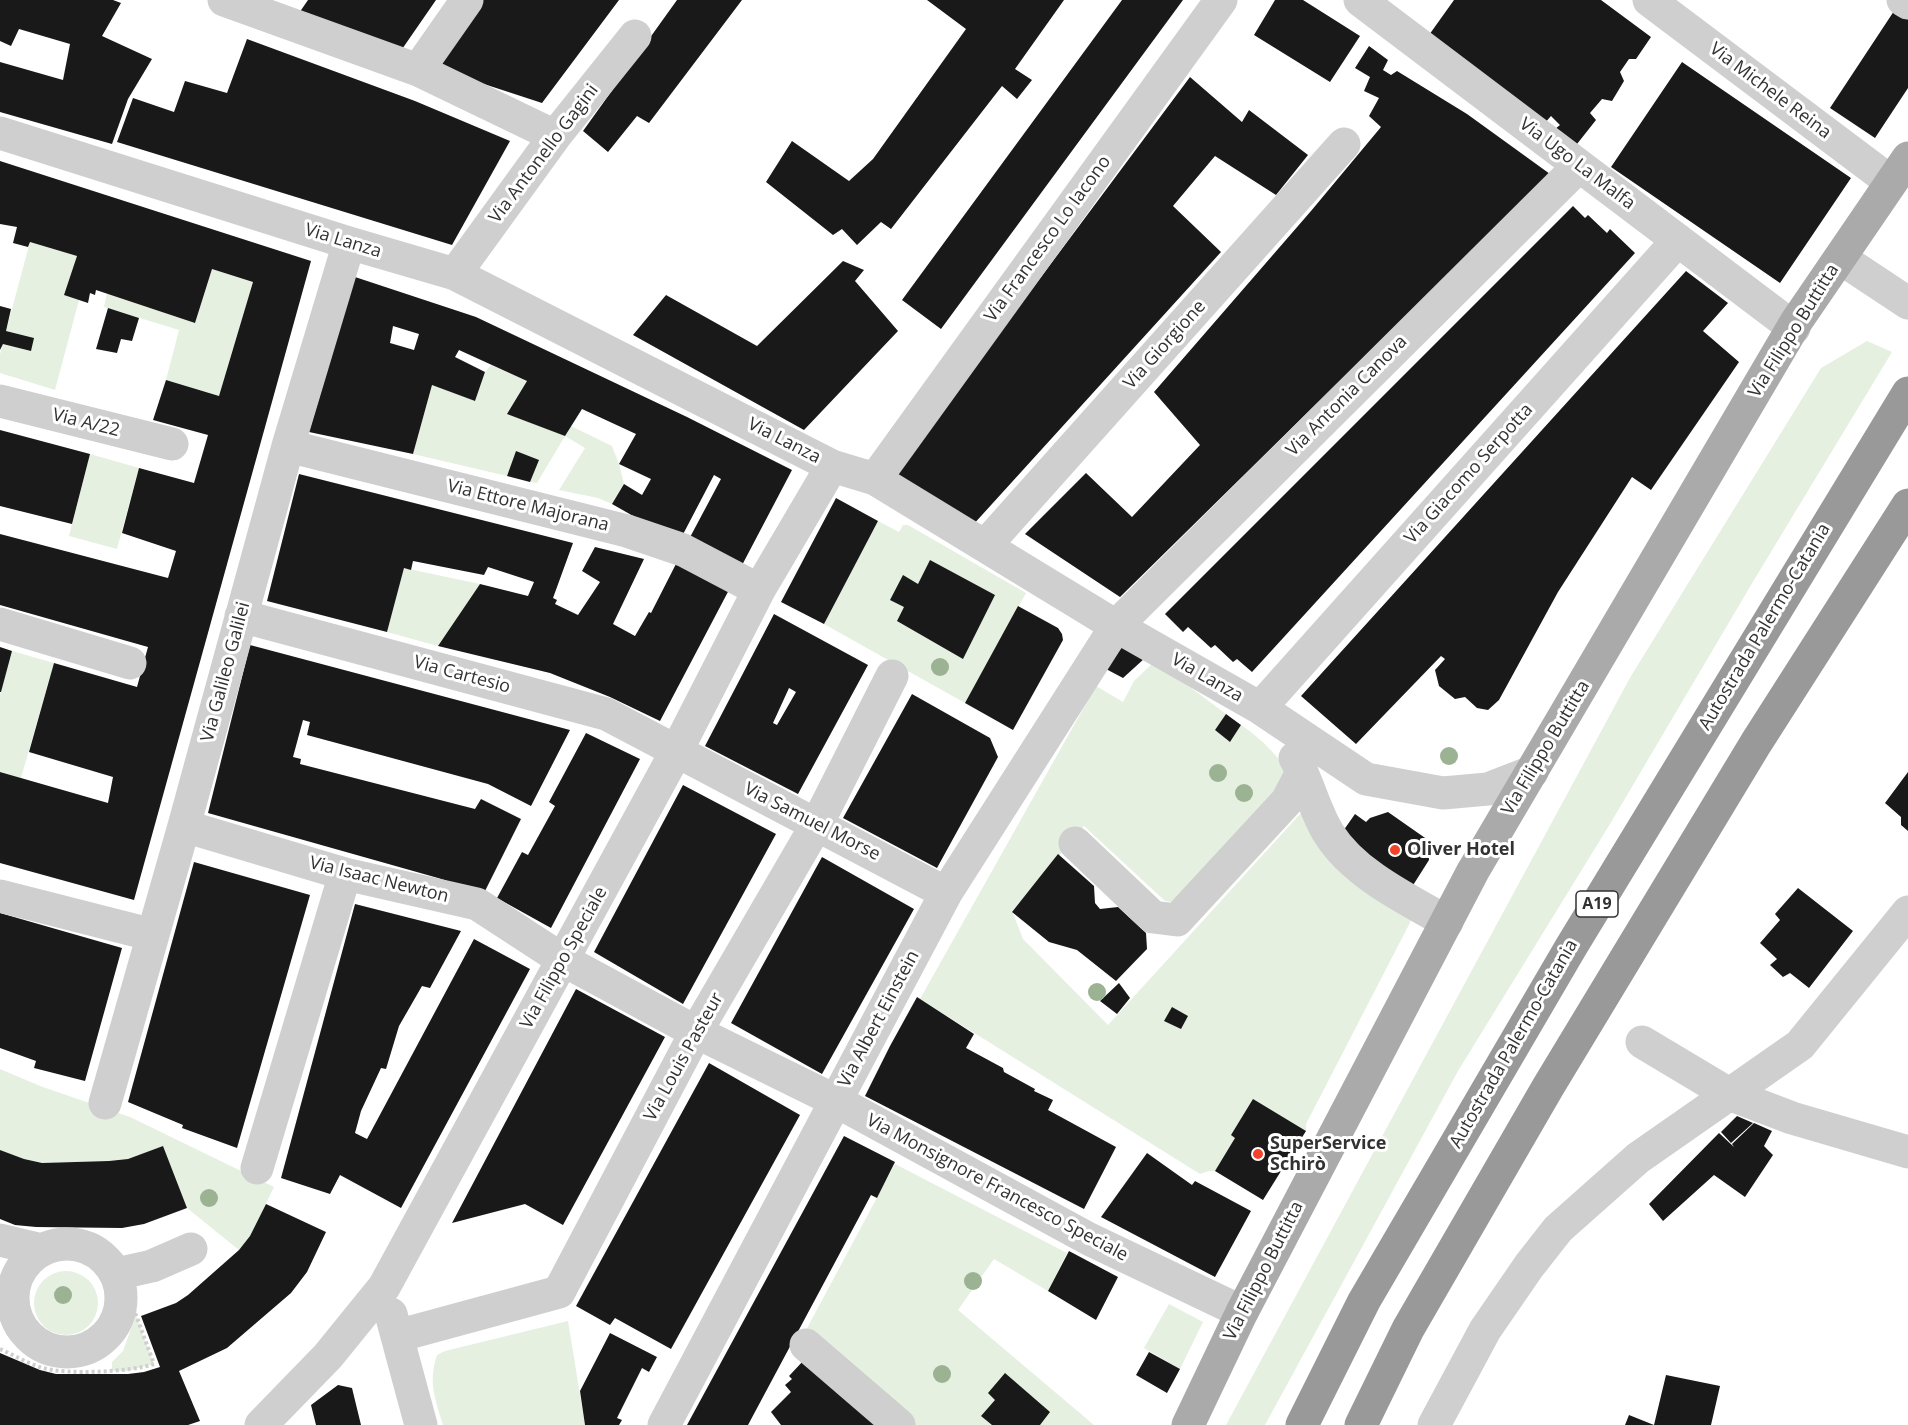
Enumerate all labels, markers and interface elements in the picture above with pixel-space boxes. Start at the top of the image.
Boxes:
street label: Via Michele Reina [1705,38,1835,144]
street label: Via Antonello Gagini [485,80,603,228]
street label: Via Ugo La Malfa [1515,113,1639,215]
street label: Via Francesco Lo Iacono [980,152,1116,326]
street label: Via Lanza [302,219,384,263]
street label: Via Filippo Buttitta [1744,260,1844,402]
street label: Via Giorgione [1119,296,1211,394]
street label: Via Antonia Canova [1282,331,1412,461]
street label: Via Giacomo Serpotta [1400,399,1538,549]
street label: Via A/22 [50,404,122,442]
street label: Via Lanza [744,413,824,469]
street label: Via Ettore Majorana [445,475,611,537]
street label: Autostrada Palermo-Catania [1695,520,1835,734]
street label: Via Galileo Galilei [197,600,255,744]
street label: Via Lanza [1167,649,1247,707]
street label: Via Cartesio [411,652,513,698]
street label: Via Filippo Buttitta [1497,677,1595,819]
street label: Via Samuel Morse [740,778,884,866]
place label: Oliver Hotel [1407,839,1515,861]
marker: Oliver Hotel [1388,843,1402,857]
street label: Via Isaac Newton [307,852,451,908]
street label: Via Filippo Speciale [516,883,612,1033]
road number: A19 [1576,891,1618,917]
street label: Autostrada Palermo-Catania [1445,936,1583,1152]
street label: Via Albert Einstein [834,947,924,1091]
street label: Via Louis Pasteur [640,989,728,1125]
street label: Via Monsignore Francesco Speciale [863,1110,1131,1266]
place label: SuperService Schirò [1270,1133,1386,1176]
marker: SuperService Schirò [1251,1147,1265,1161]
street label: Via Filippo Buttitta [1220,1198,1308,1344]

